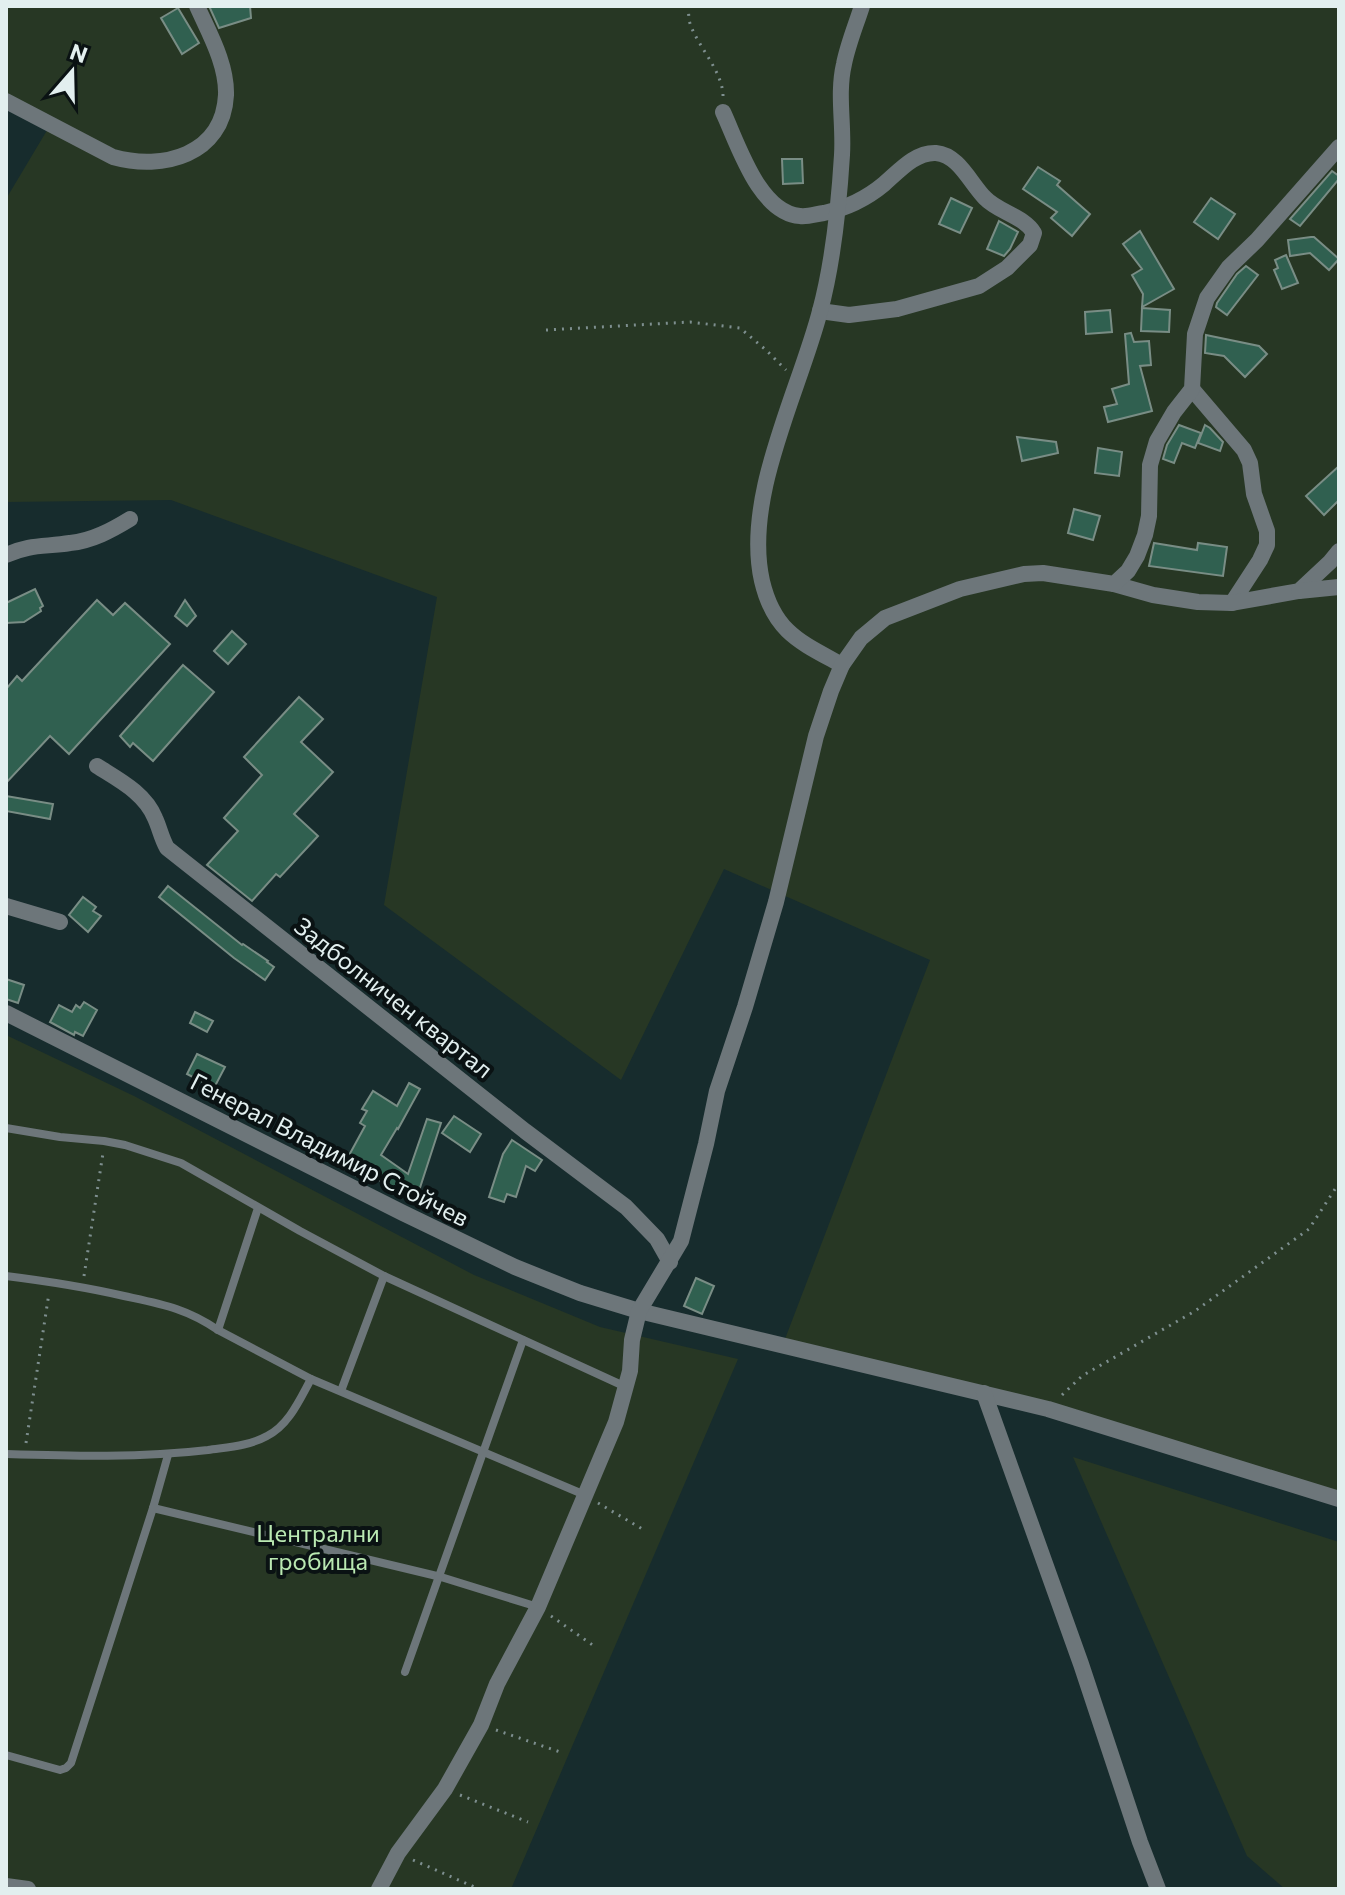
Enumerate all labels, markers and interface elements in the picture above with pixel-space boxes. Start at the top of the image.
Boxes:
north arrow [32,32,112,112]
text: N [67,37,91,68]
street label: Задболничен квартал [289,911,499,1083]
street label: Генерал Владимир Стойчев [186,1066,474,1232]
park label: Централни гробища [256,1518,380,1575]

